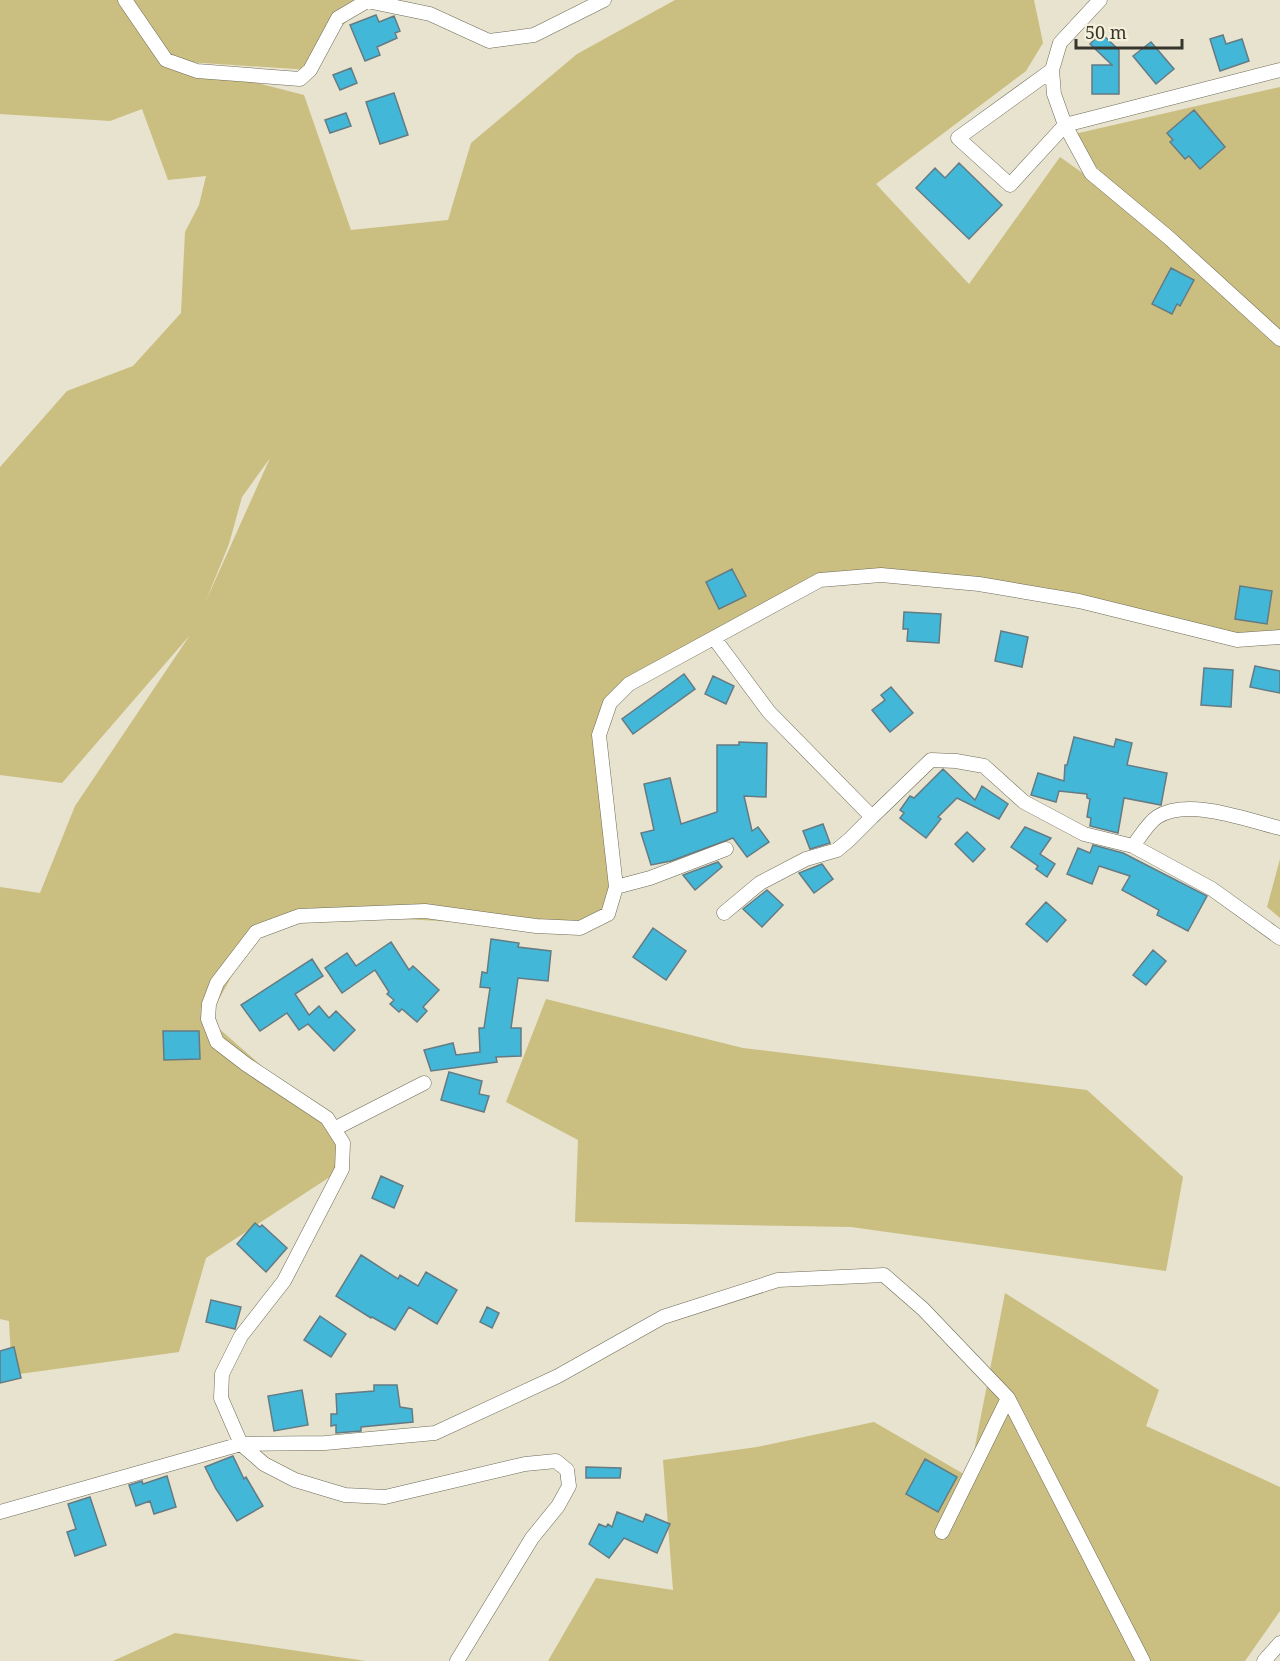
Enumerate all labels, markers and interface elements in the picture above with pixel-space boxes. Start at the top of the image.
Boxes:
scale bar [1076,12,1182,50]
text: 50 m [1085,20,1127,44]

